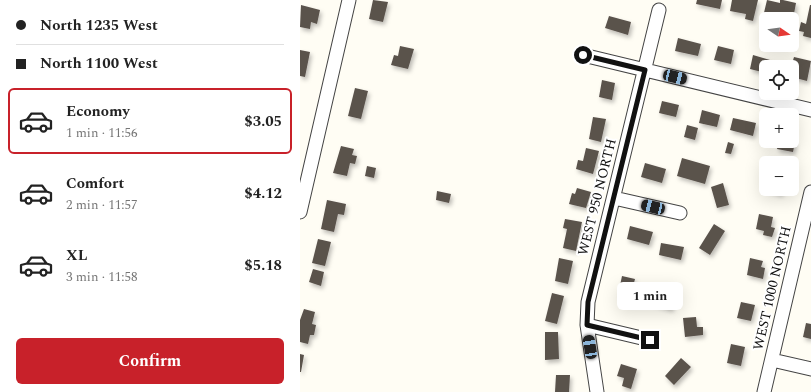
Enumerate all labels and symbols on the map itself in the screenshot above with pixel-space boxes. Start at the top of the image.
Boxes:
north arrow [759,12,799,52]
route start [574,46,592,64]
car [662,68,688,86]
street label: WEST 950 NORTH [572,136,622,258]
car [640,198,666,216]
street label: WEST 1000 NORTH [747,224,797,352]
callout: 1 min [617,282,683,310]
route end [641,331,659,349]
car [582,334,598,360]

